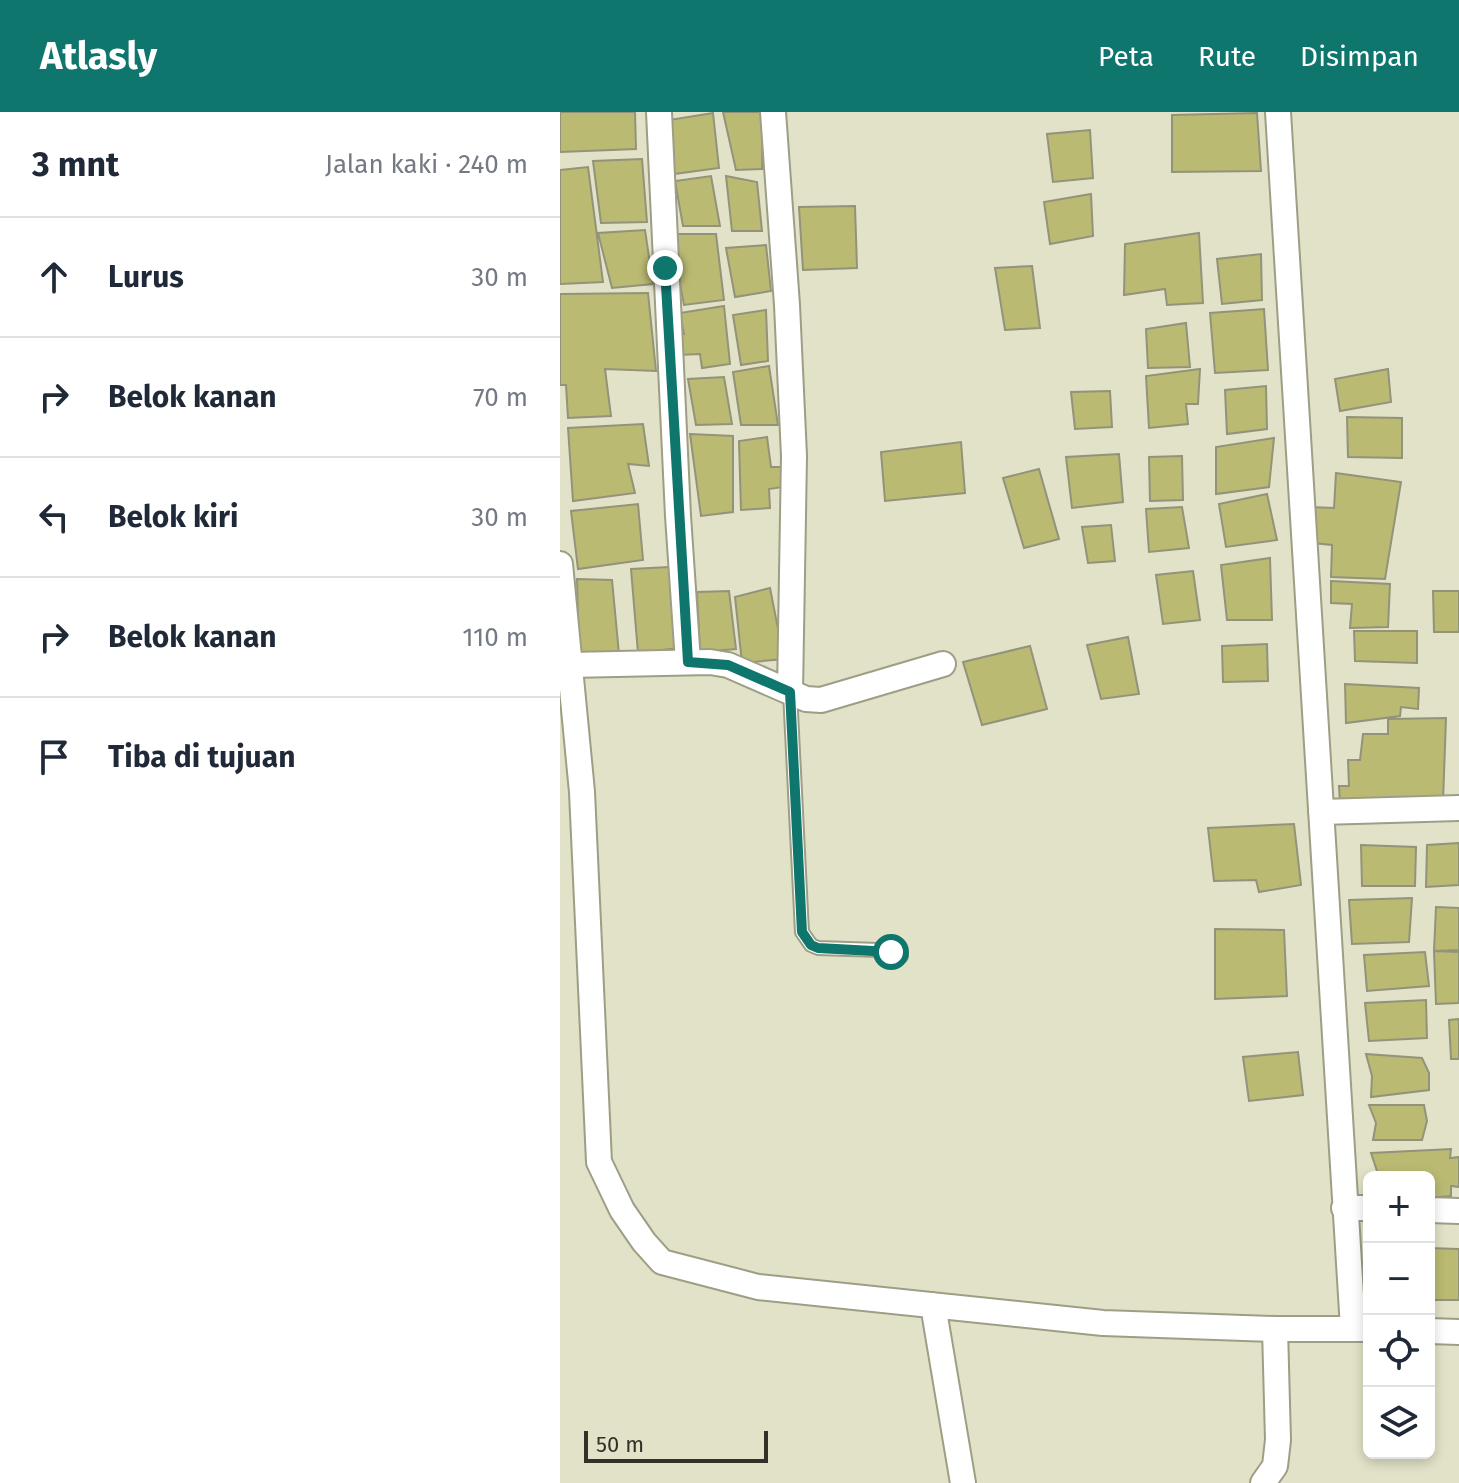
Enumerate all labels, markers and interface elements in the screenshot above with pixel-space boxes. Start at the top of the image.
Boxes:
text: Atlasly [40,33,157,79]
text: Peta [1098,40,1154,73]
text: Rute [1198,40,1256,73]
text: Disimpan [1300,40,1419,73]
text: 3 mnt [32,144,119,185]
text: Jalan kaki · 240 m [325,149,528,180]
route end [647,250,683,286]
icon: ahead [32,255,76,299]
text: Lurus [108,259,184,295]
text: 30 m [471,262,528,293]
icon: right [32,375,76,419]
text: Belok kanan [108,379,277,415]
text: 70 m [473,382,528,413]
icon: left [32,495,76,539]
text: Belok kiri [108,499,239,535]
text: 30 m [471,502,528,533]
icon: right [32,615,76,659]
text: Belok kanan [108,619,277,655]
text: 110 m [462,622,528,653]
icon: arrive [32,735,76,779]
text: Tiba di tujuan [108,739,295,775]
route start [873,934,909,970]
map controls [1363,1171,1435,1459]
button: + [1363,1171,1435,1243]
button: − [1363,1243,1435,1315]
button: locate [1363,1315,1435,1387]
button: layers [1363,1387,1435,1459]
scale bar [584,1427,768,1463]
text: 50 m [596,1431,644,1458]

